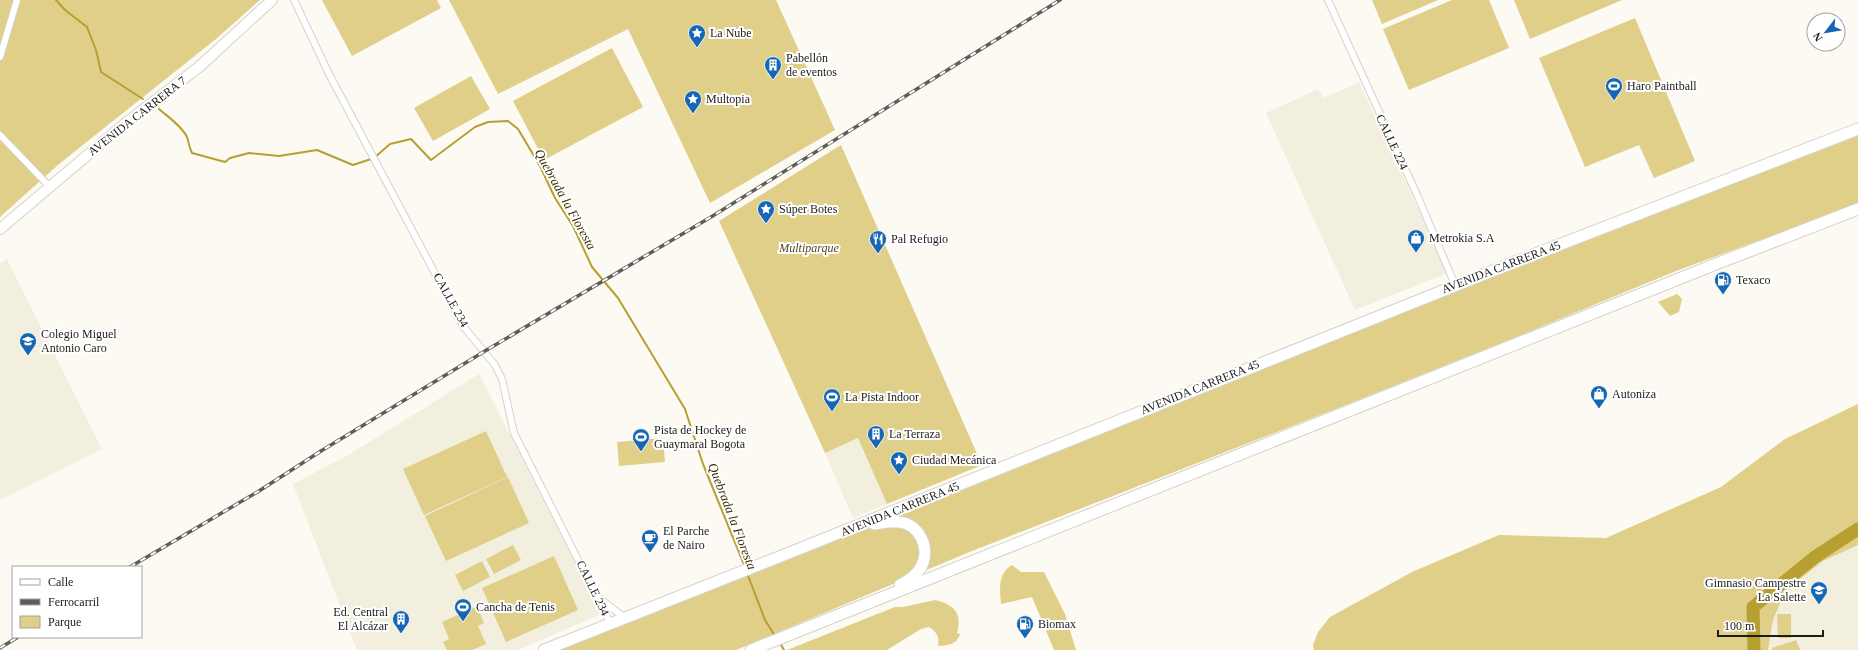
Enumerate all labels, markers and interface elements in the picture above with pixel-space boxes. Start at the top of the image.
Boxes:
north arrow [1806,12,1846,52]
place icon: La Nube [687,23,707,48]
place label: La Nube [710,26,752,40]
text: N [1810,31,1825,44]
place label: Pabellón de eventos [786,51,837,79]
building icon: Pabellón de eventos [763,55,783,80]
street label: AVENIDA CARRERA 7 [85,73,189,159]
sports icon: Haro Paintball [1604,76,1624,101]
place label: Haro Paintball [1627,79,1697,93]
place icon: Multopia [683,89,703,114]
place label: Multopia [706,92,751,106]
street label: CALLE 224 [1373,112,1411,172]
water label: Quebrada la Floresta [532,146,600,253]
place icon: Súper Botes [756,199,776,224]
place label: Súper Botes [779,202,838,216]
shop icon: Metrokia S.A [1406,228,1426,253]
restaurant icon: Pal Refugio [868,229,888,254]
place label: Metrokia S.A [1429,231,1495,245]
place label: Pal Refugio [891,232,948,246]
street label: AVENIDA CARRERA 45 [1439,238,1563,296]
park label: Multiparque [778,241,839,255]
fuel station icon: Texaco [1713,270,1733,295]
street label: CALLE 234 [430,271,472,329]
place label: Texaco [1736,273,1770,287]
place label: Colegio Miguel Antonio Caro [41,327,117,355]
school or university icon: Colegio Miguel Antonio Caro [18,331,38,356]
street label: AVENIDA CARRERA 45 [1139,357,1261,417]
shop icon: Autoniza [1589,384,1609,409]
sports icon: La Pista Indoor [822,387,842,412]
place label: Autoniza [1612,387,1657,401]
place label: La Pista Indoor [845,390,919,404]
place label: Pista de Hockey de Guaymaral Bogota [654,423,746,451]
building icon: La Terraza [866,424,886,449]
sports icon: Pista de Hockey de Guaymaral Bogota [631,427,651,452]
place label: La Terraza [889,427,941,441]
place icon: Ciudad Mecánica [889,450,909,475]
place label: Ciudad Mecánica [912,453,997,467]
water label: Quebrada la Floresta [705,461,760,572]
street label: AVENIDA CARRERA 45 [839,479,961,539]
place label: El Parche de Nairo [663,524,709,552]
cafe icon: El Parche de Nairo [640,528,660,553]
street label: CALLE 234 [574,558,612,618]
legend [12,566,142,638]
text: Calle [48,575,73,589]
place label: Gimnasio Campestre La Salette [1705,576,1806,604]
school or university icon: Gimnasio Campestre La Salette [1809,580,1829,605]
text: Ferrocarril [48,595,100,609]
sports icon: Cancha de Tenis [453,597,473,622]
place label: Cancha de Tenis [476,600,555,614]
place label: Ed. Central El Alcázar [333,605,389,633]
building icon: Ed. Central El Alcázar [391,609,411,634]
scale bar [1718,612,1823,638]
fuel station icon: Biomax [1015,614,1035,639]
text: Parque [48,615,81,629]
place label: Biomax [1038,617,1076,631]
text: 100 m [1724,619,1755,633]

